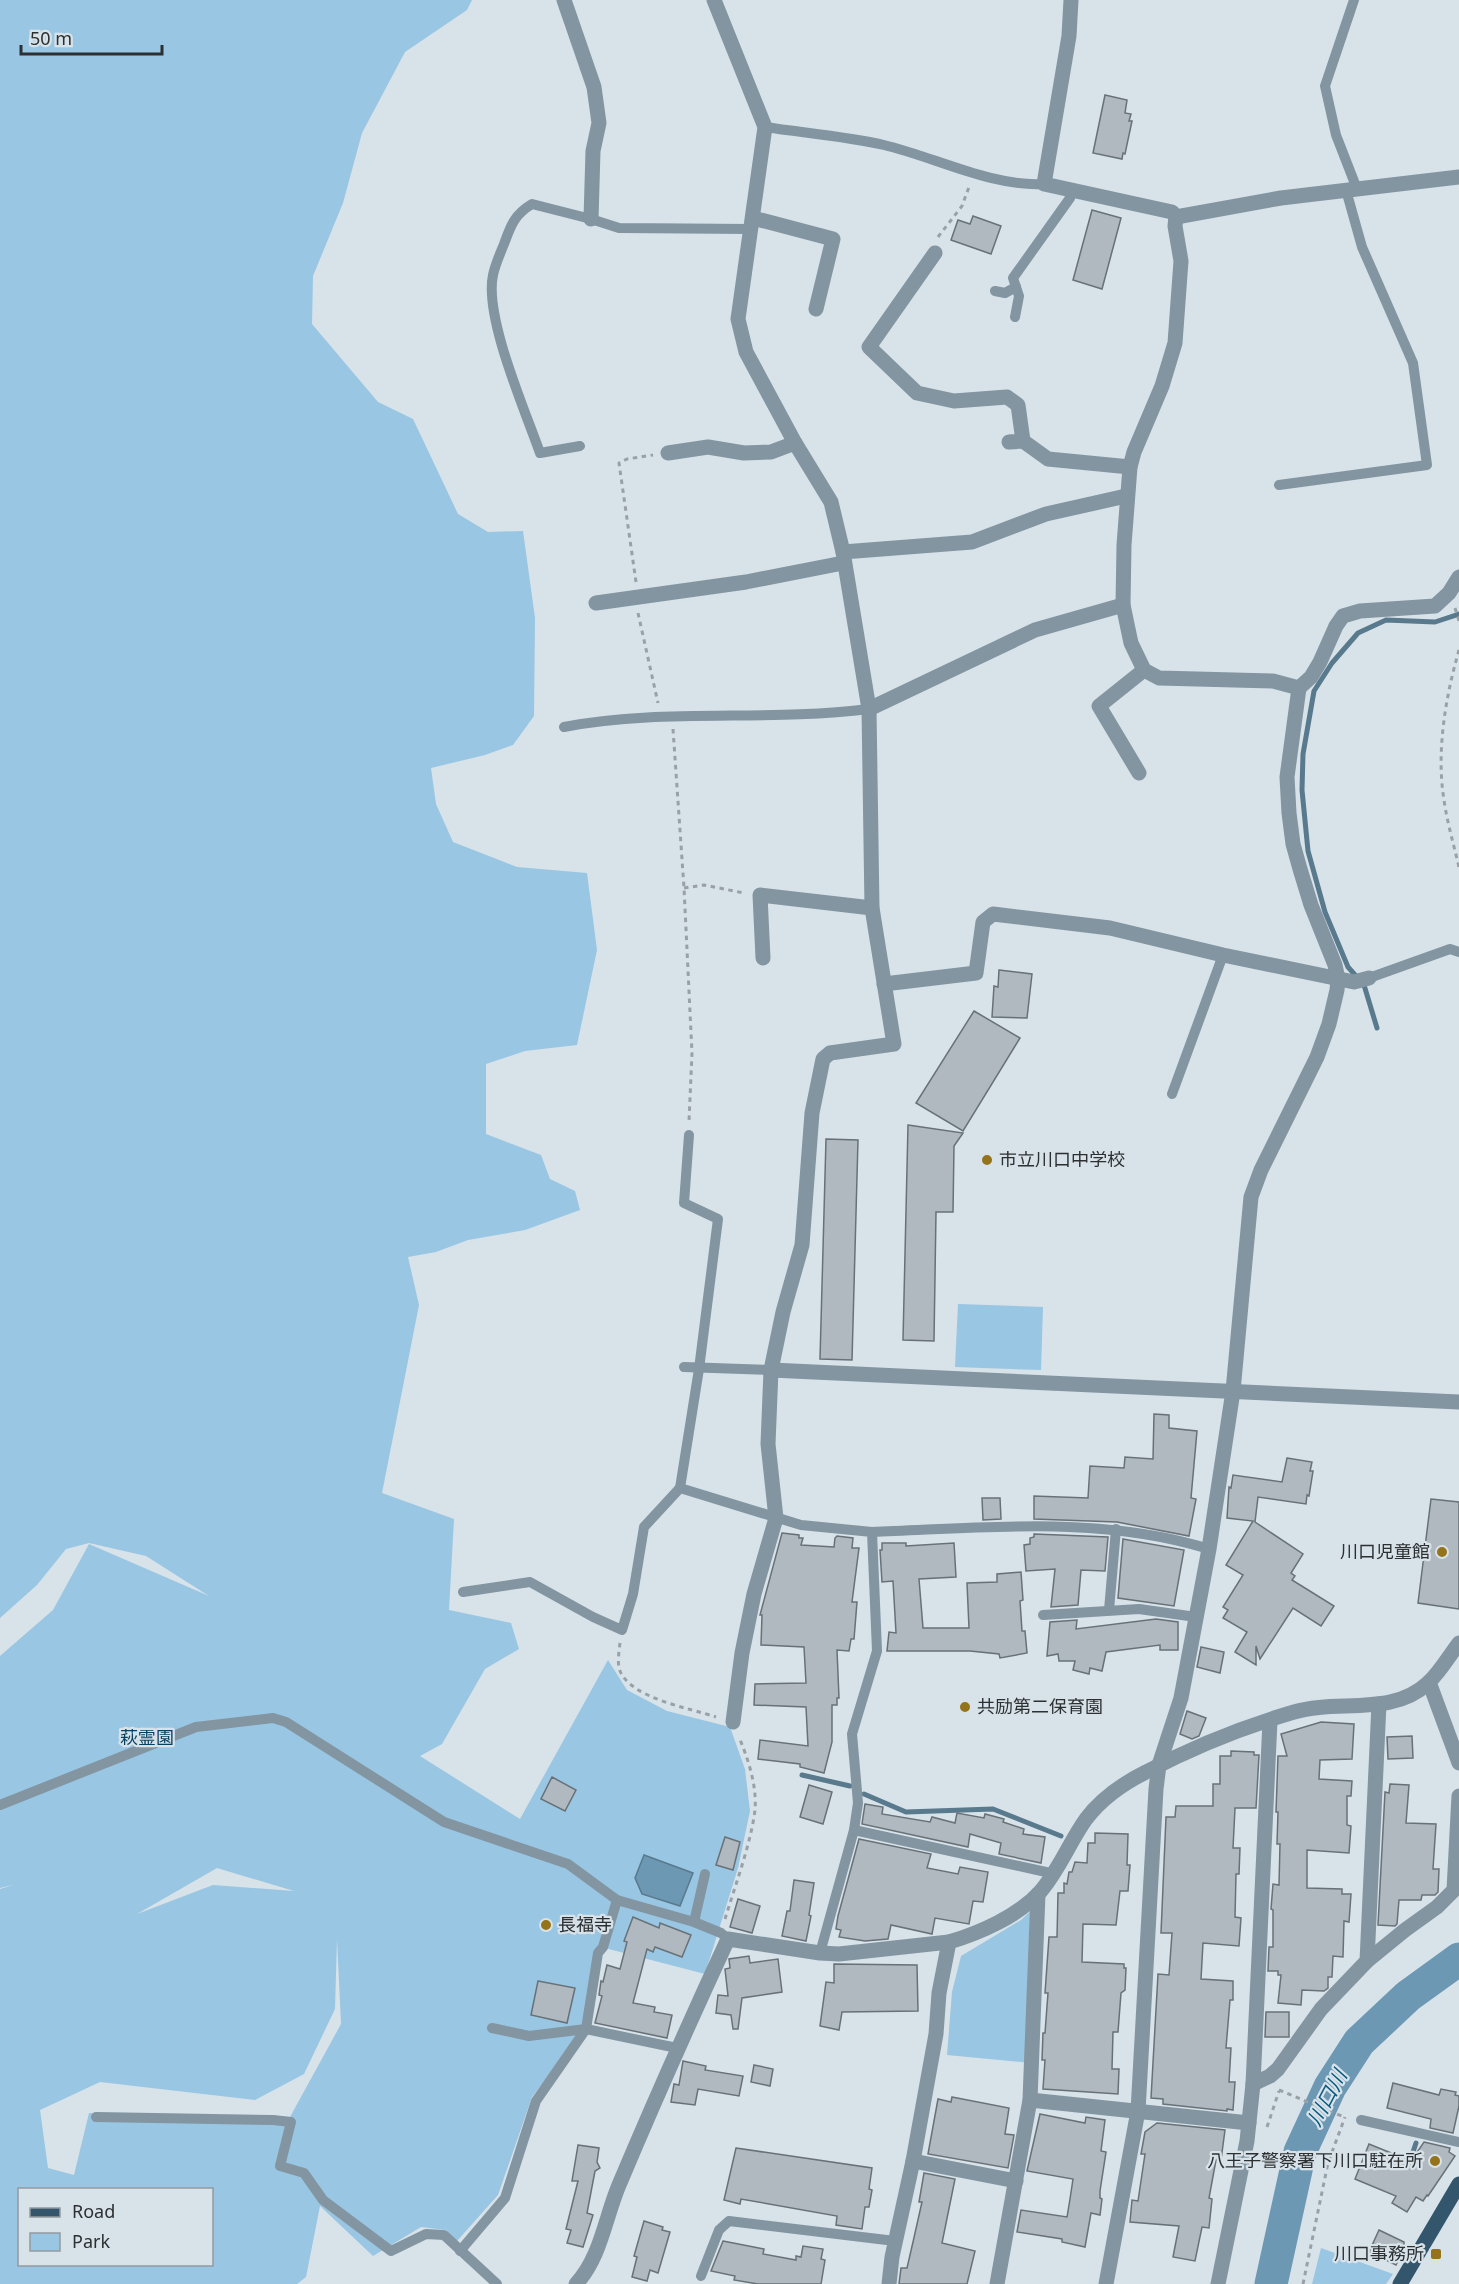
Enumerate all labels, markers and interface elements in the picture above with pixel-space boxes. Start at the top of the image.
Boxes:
scale bar [21,18,162,56]
text: 50 m [30,26,72,50]
place label: 市立川口中学校 [999,1147,1125,1171]
marker: 市立川口中学校 [980,1153,994,1167]
place label: 川口児童館 [1340,1539,1430,1563]
marker: 川口児童館 [1435,1545,1449,1559]
place label: 共励第二保育園 [977,1694,1103,1718]
marker: 共励第二保育園 [958,1700,972,1714]
park label: 萩霊園 [120,1725,174,1749]
place label: 長福寺 [558,1912,612,1936]
marker: 長福寺 [539,1918,553,1932]
water label: 川口川 [1301,2063,1354,2131]
place label: 八王子警察署下川口駐在所 [1207,2148,1423,2172]
marker: 八王子警察署下川口駐在所 [1428,2154,1442,2168]
legend [18,2188,213,2266]
text: Road [72,2199,115,2223]
text: Park [72,2229,110,2253]
place label: 川口事務所 [1334,2241,1424,2265]
marker: 川口事務所 [1429,2247,1443,2261]

